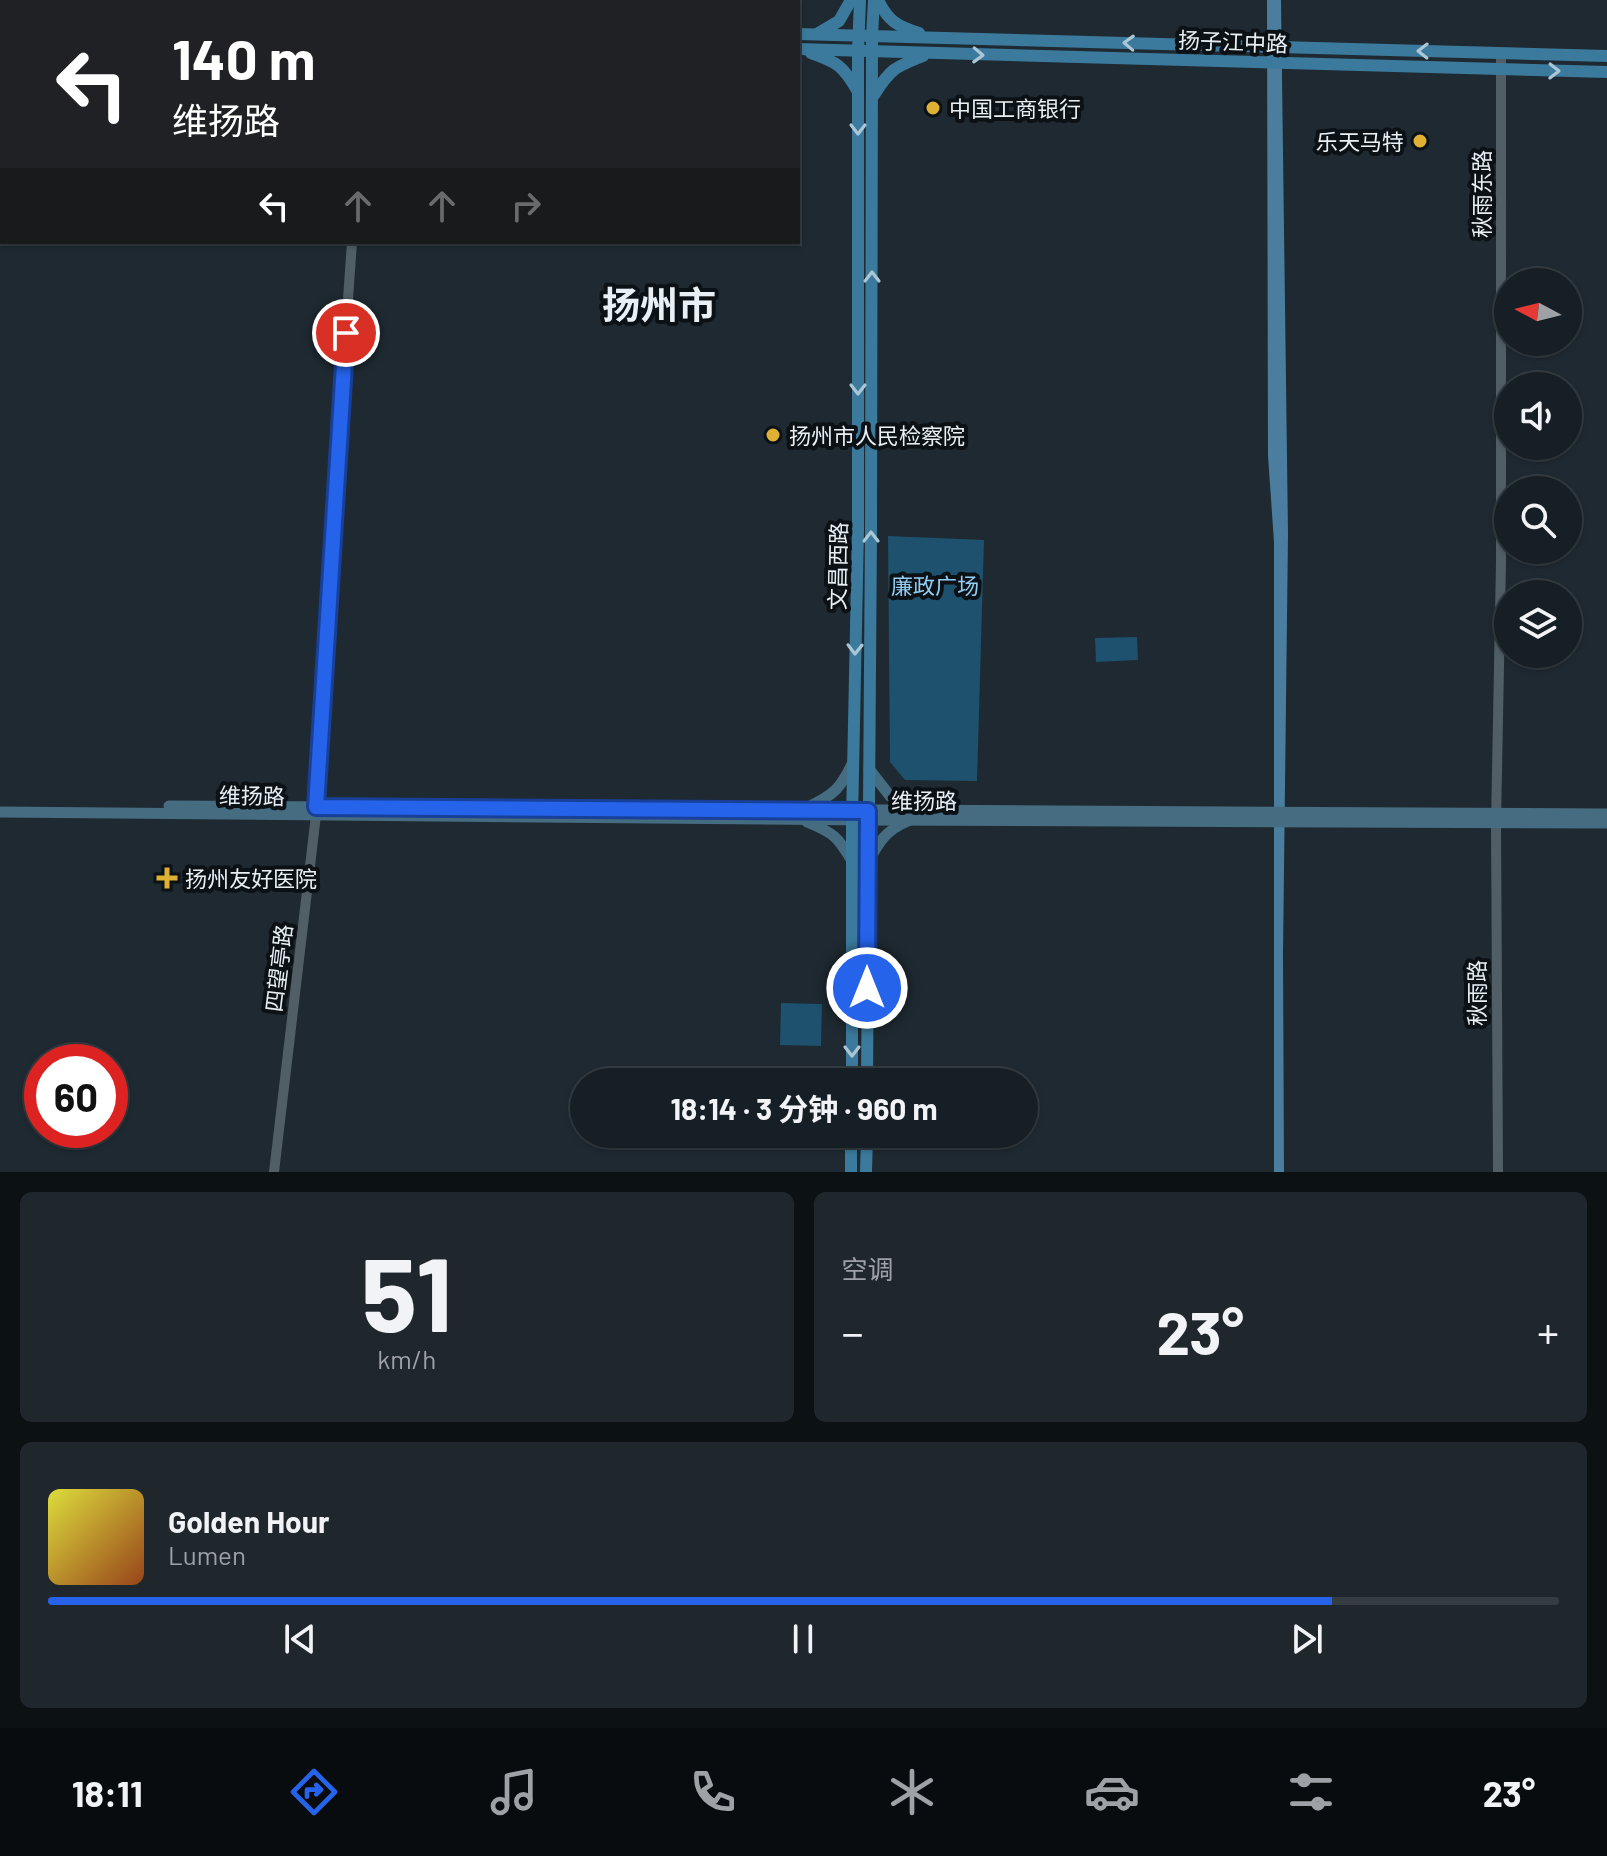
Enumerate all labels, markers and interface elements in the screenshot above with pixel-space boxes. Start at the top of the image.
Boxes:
text: 140 m [172,24,316,91]
street label: 扬子江中路 [1178,26,1288,56]
icon: left [40,32,144,136]
one-way arrow [1122,35,1135,52]
one-way arrow [1416,43,1429,60]
one-way arrow [972,46,985,63]
one-way arrow [1548,63,1561,80]
place label: 中国工商银行 [949,95,1081,121]
text: 维扬路 [172,98,280,141]
marker: 中国工商银行 [924,99,942,117]
one-way arrow [849,123,867,136]
place label: 乐天马特 [1316,128,1404,154]
marker: 乐天马特 [1411,132,1429,150]
street label: 秋雨东路 [1468,150,1494,238]
icon: left [252,184,296,228]
icon: ahead [336,184,380,228]
icon: ahead [420,184,464,228]
icon: right [504,184,548,228]
north arrow [1494,268,1582,356]
map controls [1494,268,1582,668]
one-way arrow [863,270,881,283]
district label: 扬州市 [602,281,716,327]
pin [312,299,380,367]
icon: arrive [324,311,368,355]
button: sound [1494,372,1582,460]
one-way arrow [849,383,867,396]
place label: 扬州市人民检察院 [789,422,965,448]
marker: 扬州市人民检察院 [764,426,782,444]
button: search [1494,476,1582,564]
street label: 文昌西路 [823,522,851,610]
one-way arrow [862,530,880,543]
park label: 廉政广场 [891,572,979,598]
button: layers [1494,580,1582,668]
one-way arrow [847,643,864,656]
street label: 维扬路 [219,781,285,809]
street label: 维扬路 [891,787,957,813]
place label: 扬州友好医院 [185,865,317,891]
marker: 扬州友好医院 [156,867,178,889]
street label: 四望亭路 [260,923,296,1013]
position arrow [825,946,909,1030]
street label: 秋雨路 [1463,960,1489,1026]
speed limit sign: 60 [24,1044,128,1148]
one-way arrow [843,1045,861,1058]
text: 18:14 · 3 分钟 · 960 m [670,1090,938,1126]
text: 51 [361,1228,453,1353]
text: 空调 [842,1253,894,1284]
text: 23° [1156,1295,1244,1367]
text: − [842,1305,864,1358]
text: + [1537,1305,1559,1358]
text: km/h [377,1343,436,1374]
text: Golden Hour [168,1503,330,1539]
text: Lumen [168,1539,246,1570]
icon: previous [278,1617,322,1661]
icon: pause [781,1617,825,1661]
icon: next [1285,1617,1329,1661]
icon: directions [286,1764,342,1820]
icon: music [486,1764,542,1820]
icon: phone [685,1764,741,1820]
icon: climate [884,1764,940,1820]
icon: car [1084,1764,1140,1820]
icon: filters [1283,1764,1339,1820]
text: 18:11 [72,1771,143,1814]
text: 23° [1483,1771,1535,1814]

